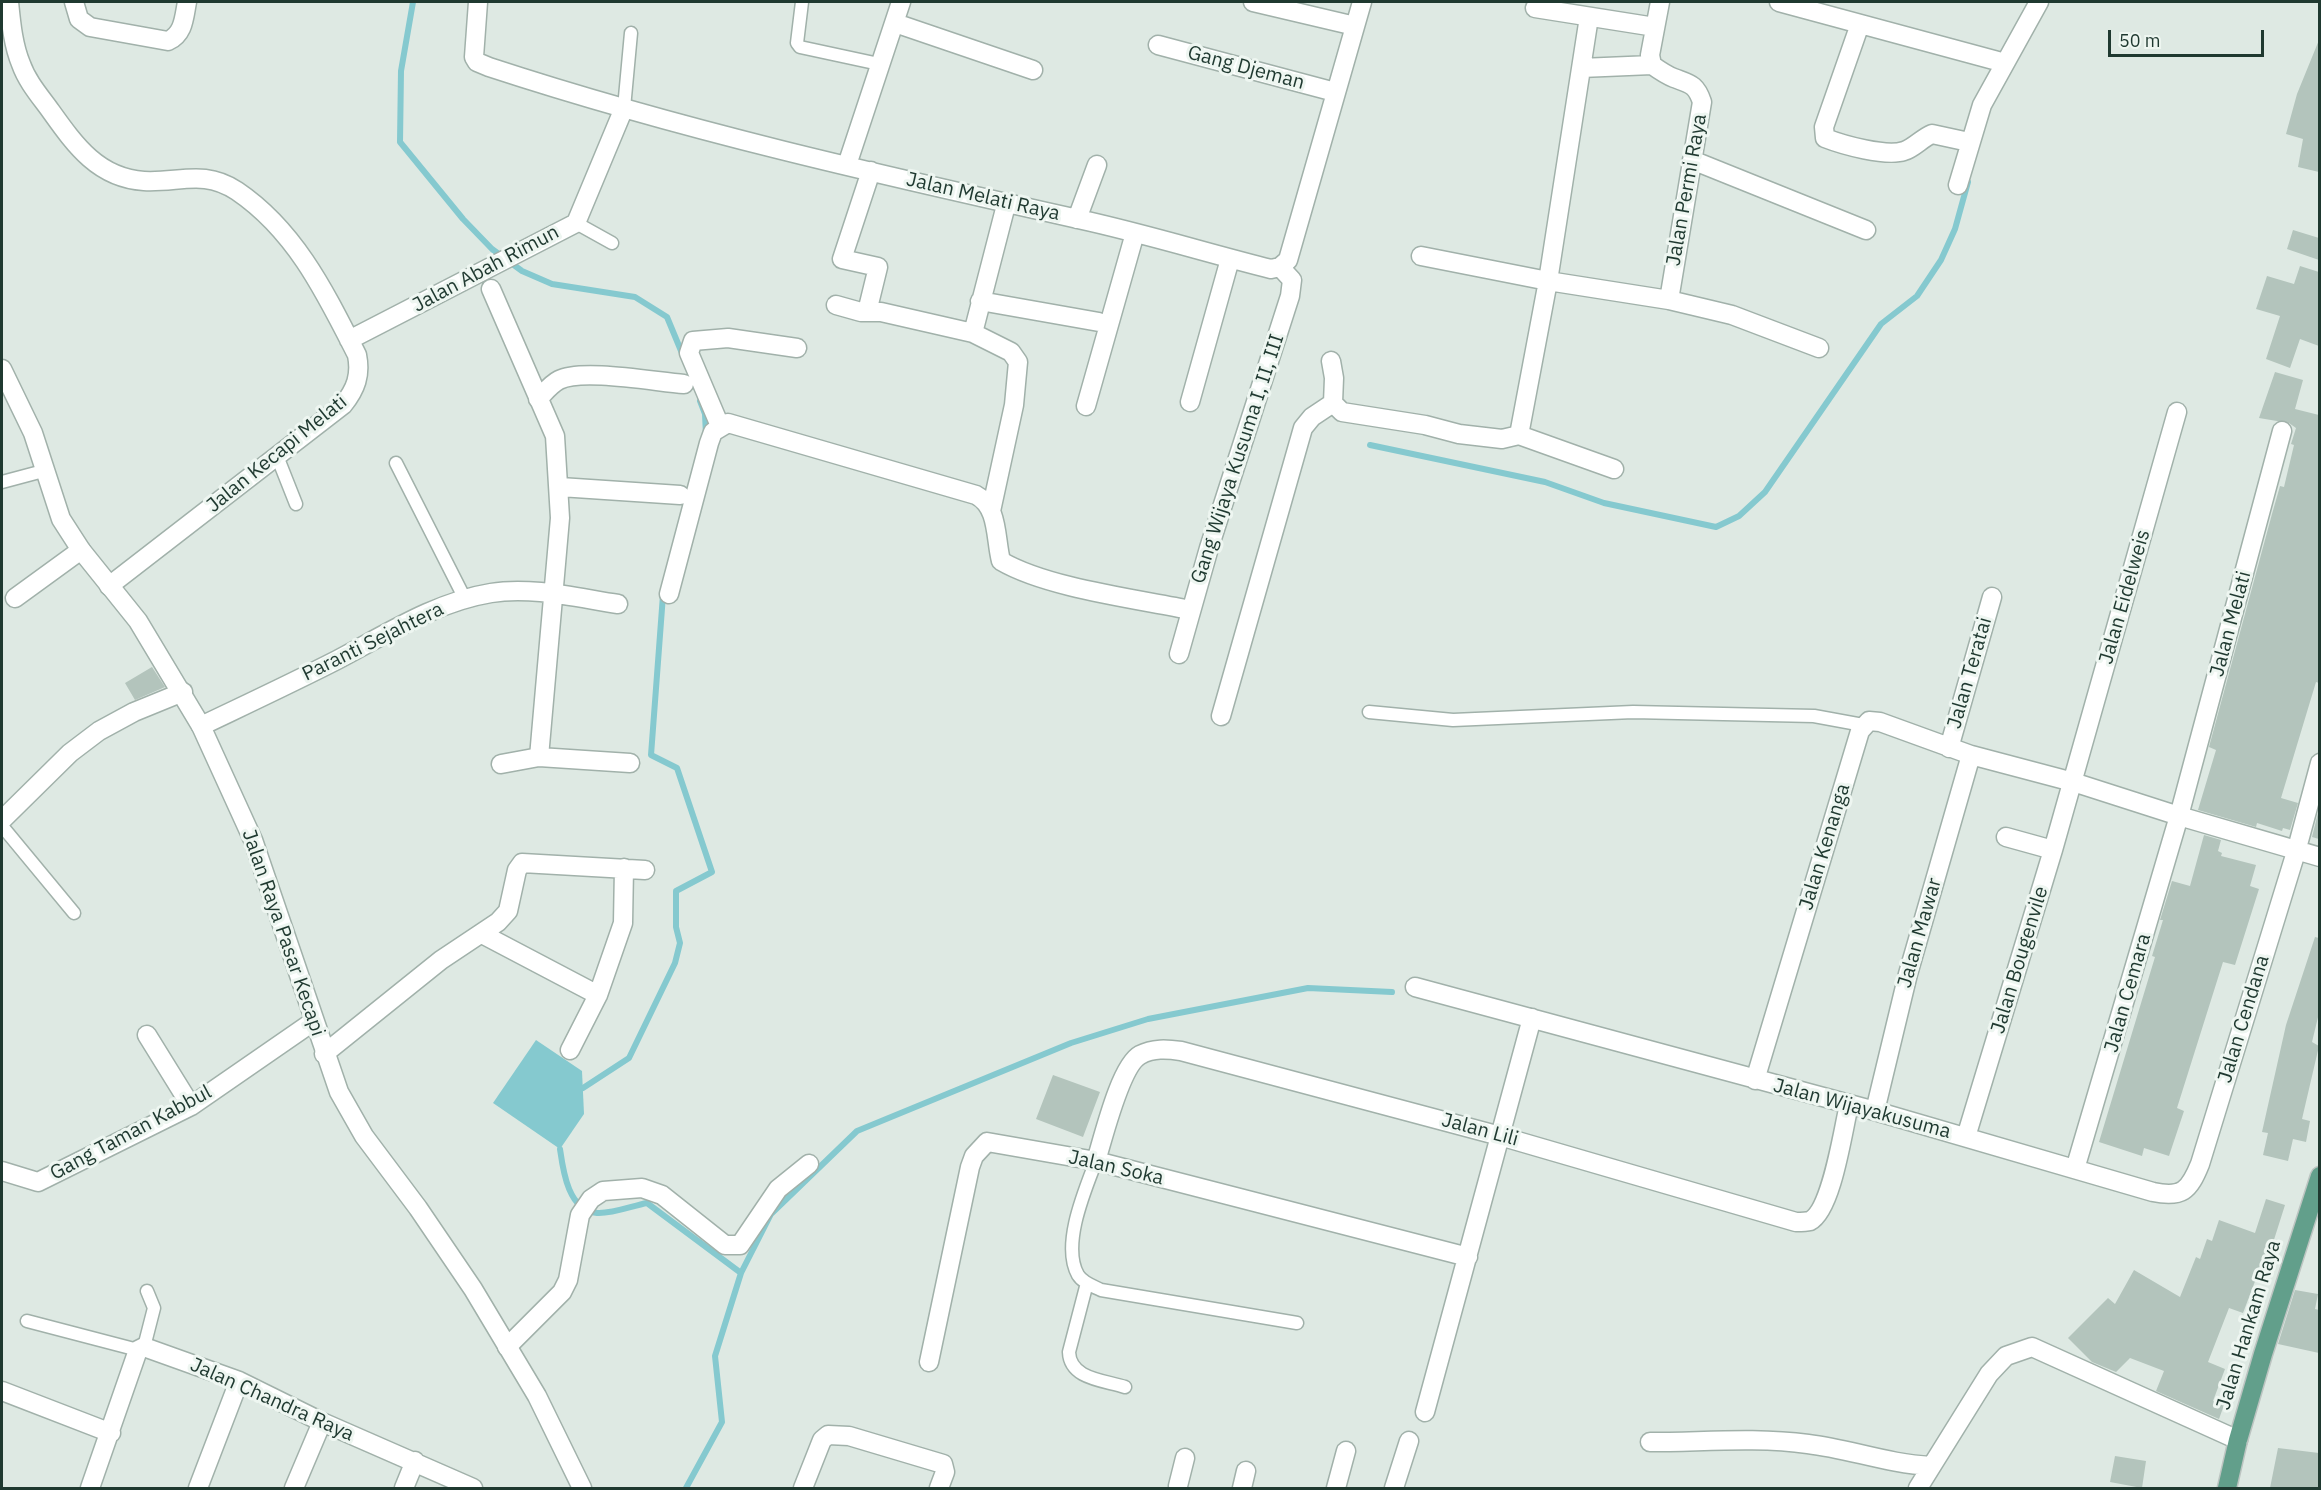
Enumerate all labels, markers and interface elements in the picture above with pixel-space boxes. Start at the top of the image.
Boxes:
scale bar [2111,18,2267,56]
text: 50 m [2119,29,2161,52]
street label: Gang Djeman [1185,41,1307,95]
street label: Jalan Permi Raya [1662,112,1712,268]
street label: Jalan Melati Raya [904,168,1062,226]
street label: Jalan Abah Rimun [409,220,563,318]
street label: Gang Wijaya Kusuma I, II, III [1186,331,1290,587]
street label: Jalan Kecapi Melati [202,390,352,518]
street label: Jalan Eidelweis [2094,527,2156,667]
street label: Jalan Melati [2205,569,2257,679]
street label: Paranti Sejahtera [298,597,448,687]
street label: Jalan Teratai [1943,614,1997,732]
street label: Jalan Kenanga [1794,781,1856,913]
street label: Jalan Raya Pasar Kecapi [236,827,330,1039]
street label: Jalan Mawar [1893,875,1947,991]
street label: Jalan Bougenvile [1986,884,2054,1036]
street label: Jalan Cemara [2100,931,2156,1055]
street label: Jalan Cendana [2213,952,2275,1086]
street label: Jalan Wijayakusuma [1771,1074,1953,1144]
street label: Gang Taman Kabbul [46,1080,216,1186]
street label: Jalan Lili [1439,1108,1521,1152]
street label: Jalan Soka [1066,1145,1166,1191]
street label: Jalan Hankam Raya [2212,1237,2286,1413]
street label: Jalan Chandra Raya [186,1353,358,1447]

